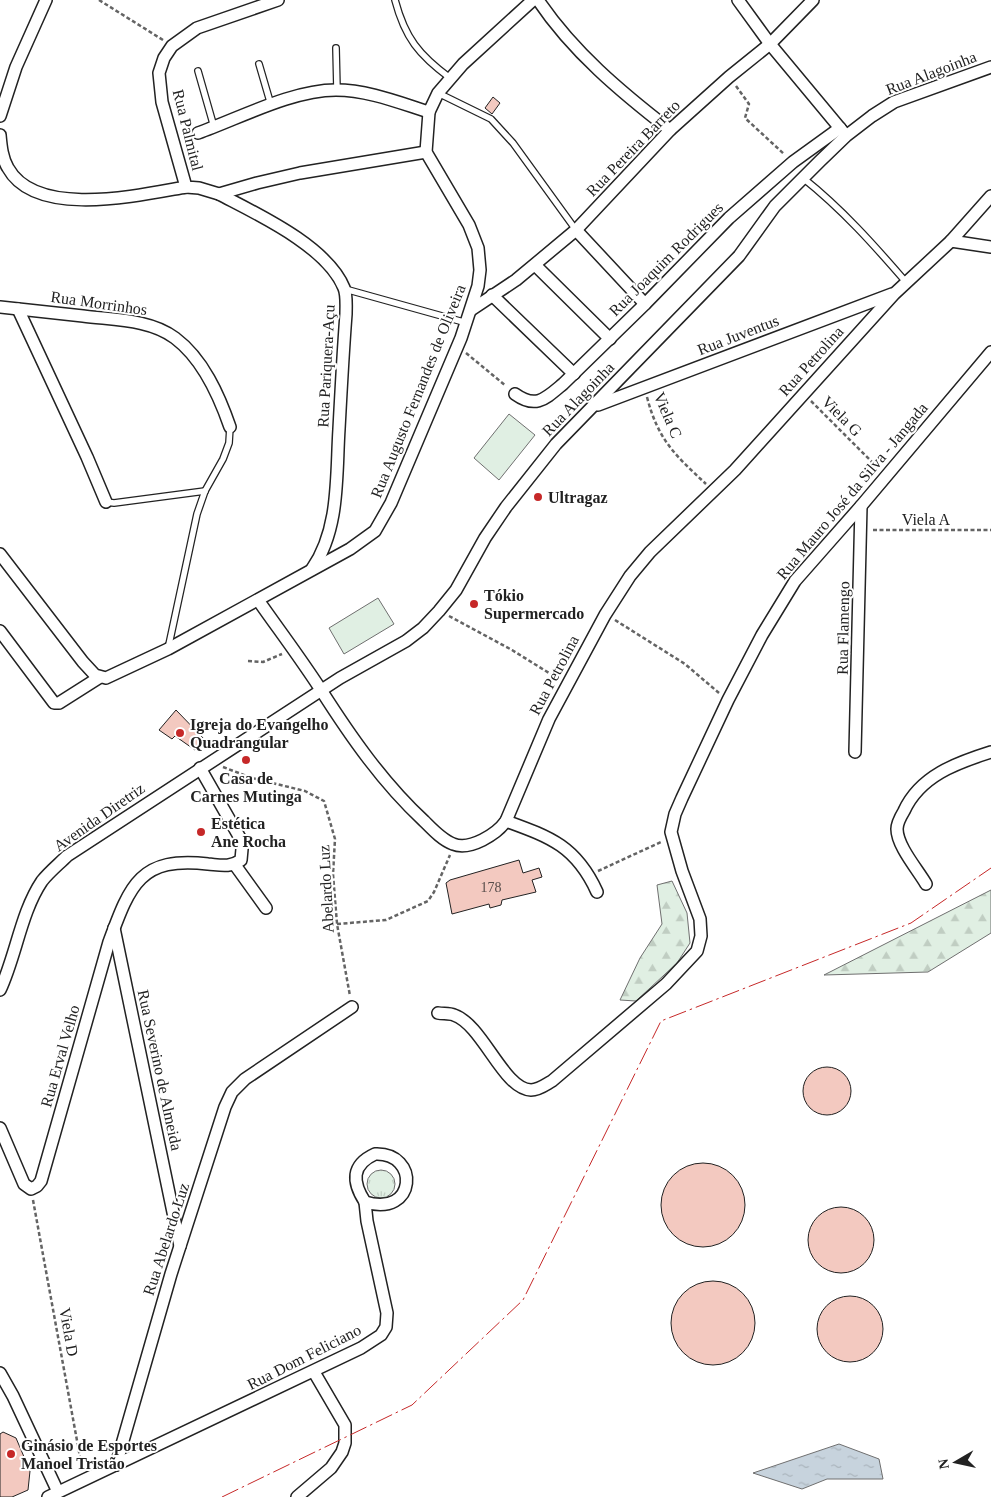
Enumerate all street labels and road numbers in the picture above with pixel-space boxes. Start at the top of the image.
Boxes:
street label: Rua Alagoinha [883,48,979,99]
street label: Rua Palmital [170,88,206,173]
street label: Rua Pereira Barreto [583,96,683,200]
street label: Rua Joaquim Rodrigues [606,199,727,320]
street label: Rua Augusto Fernandes de Oliveira [367,282,470,500]
street label: Rua Morrinhos [50,288,148,318]
street label: Rua Pariquera-Açu [314,304,339,428]
street label: Rua Juventus [695,312,781,358]
street label: Rua Petrolina [775,323,847,399]
street label: Rua Alagoinha [539,359,618,440]
street label: Viela C [651,389,685,441]
street label: Viela G [819,393,866,440]
street label: Rua Mauro José da Silva - Jangada [773,399,932,583]
street label: Viela A [902,511,951,528]
street label: Rua Flamengo [834,581,853,675]
street label: Rua Petrolina [526,632,582,718]
street label: Avenida Diretriz [50,779,148,855]
street label: Abelardo Luz [315,844,337,934]
street label: Rua Severino de Almeida [135,988,185,1152]
street label: Rua Erval Velho [37,1003,83,1109]
street label: Rua Abelardo Luz [140,1181,192,1297]
street label: Viela D [56,1306,82,1358]
street label: Rua Dom Feliciano [244,1321,364,1393]

